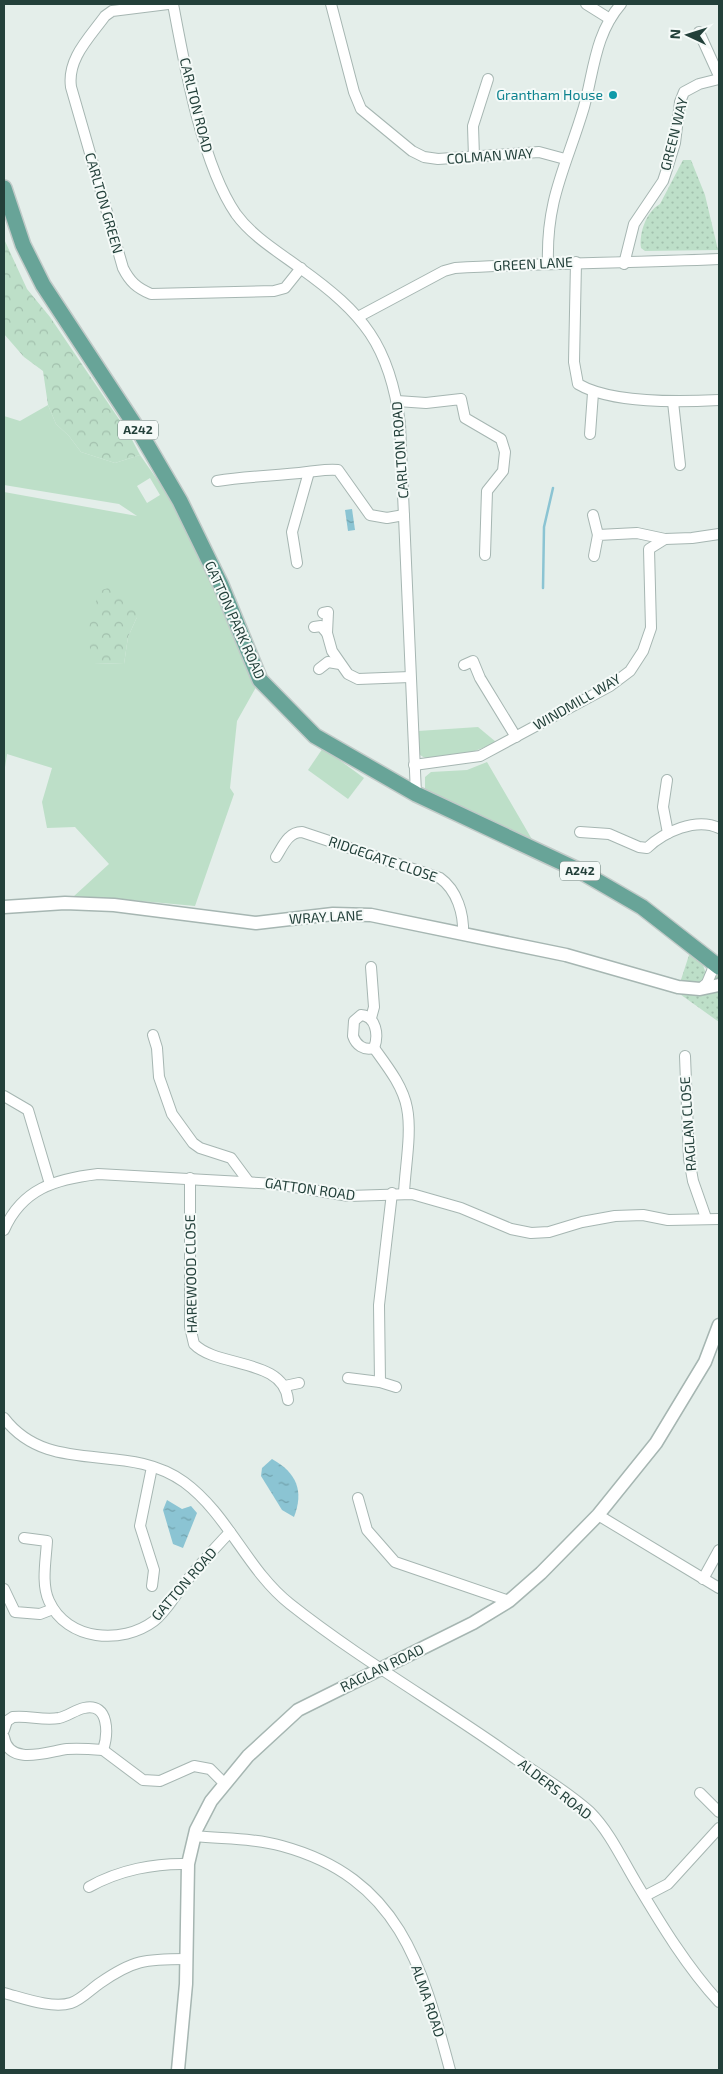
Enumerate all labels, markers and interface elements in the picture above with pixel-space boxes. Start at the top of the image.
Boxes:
north arrow [663,10,713,60]
text: N [666,28,683,40]
street label: CARLTON ROAD [176,56,217,154]
place label: Grantham House [496,86,603,103]
marker: Grantham House [607,89,619,101]
street label: GREEN WAY [656,95,691,172]
street label: COLMAN WAY [446,144,534,167]
street label: CARLTON GREEN [82,150,127,255]
street label: GREEN LANE [493,253,573,274]
street label: CARLTON ROAD [388,401,411,499]
road number: A242 [118,420,158,440]
street label: GATTON PARK ROAD [202,558,269,681]
street label: WINDMILL WAY [530,670,623,733]
street label: RIDGEGATE CLOSE [327,832,440,885]
road number: A242 [560,861,600,880]
street label: WRAY LANE [288,906,364,927]
street label: RAGLAN CLOSE [676,1076,699,1172]
street label: GATTON ROAD [264,1174,356,1203]
street label: HAREWOOD CLOSE [181,1214,200,1334]
street label: GATTON ROAD [147,1544,220,1624]
street label: RAGLAN ROAD [337,1640,426,1695]
street label: ALDERS ROAD [515,1755,595,1823]
street label: ALMA ROAD [408,1962,449,2039]

